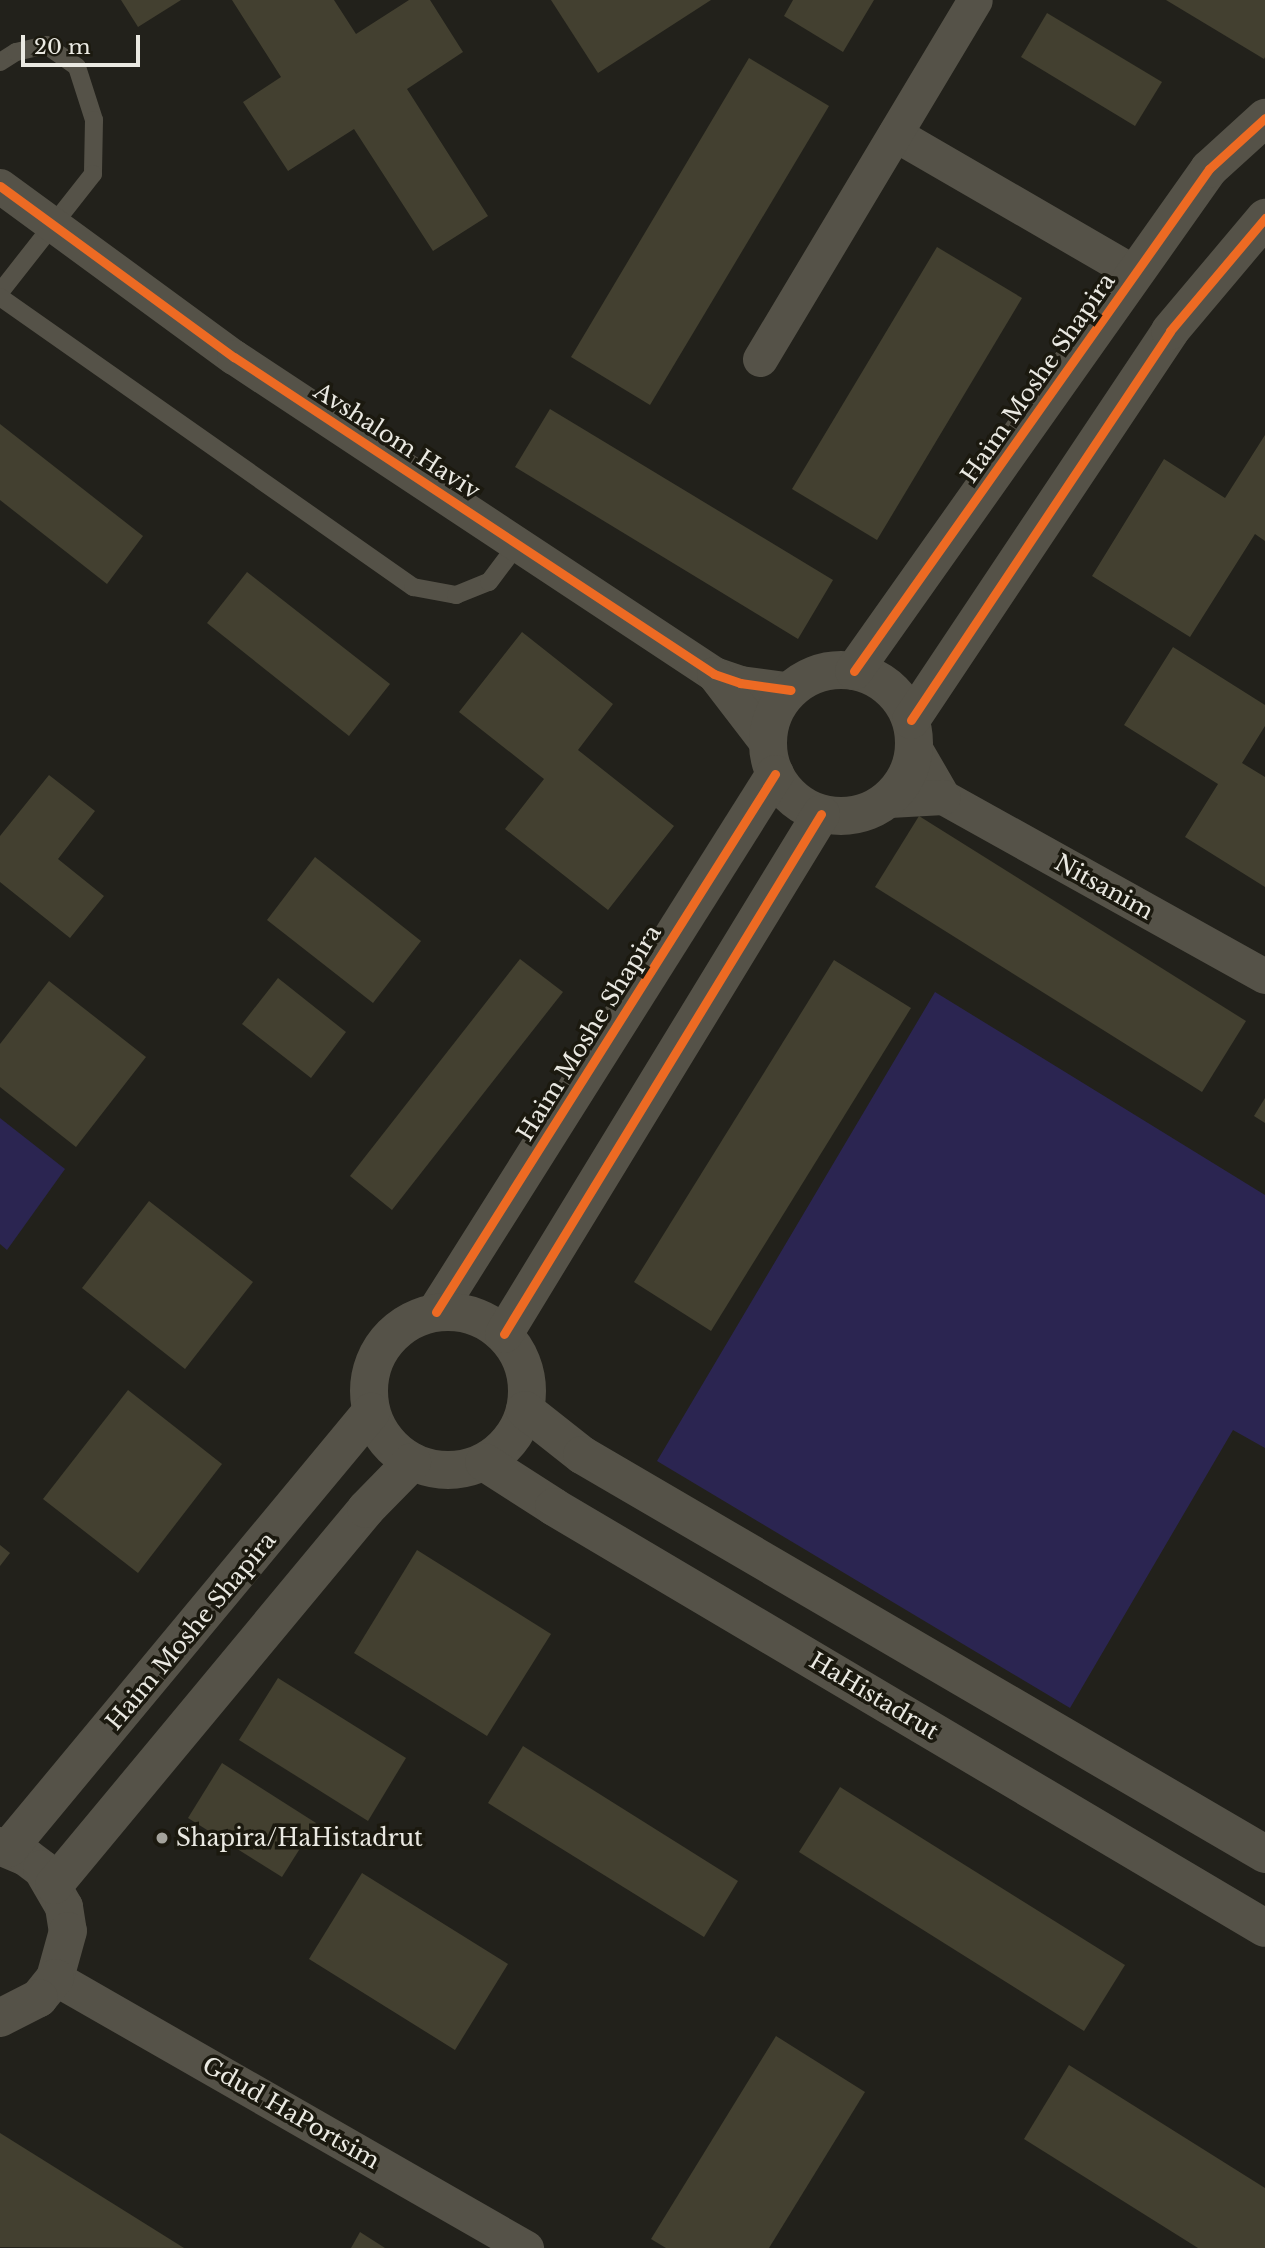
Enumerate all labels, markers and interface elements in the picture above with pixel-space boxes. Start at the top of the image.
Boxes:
scale bar [24,21,144,65]
text: 20 m [34,34,91,60]
street label: Haim Moshe Shapira [955,268,1121,488]
street label: Avshalom Haviv [309,377,485,505]
street label: Nitsanim [1050,849,1158,925]
street label: Haim Moshe Shapira [511,920,667,1146]
street label: Haim Moshe Shapira [100,1527,282,1735]
street label: HaHistadrut [804,1647,944,1745]
place label: Shapira/HaHistadrut [176,1824,423,1852]
marker: Shapira/HaHistadrut [154,1830,170,1846]
street label: Gdud HaPortsim [198,2051,384,2175]

